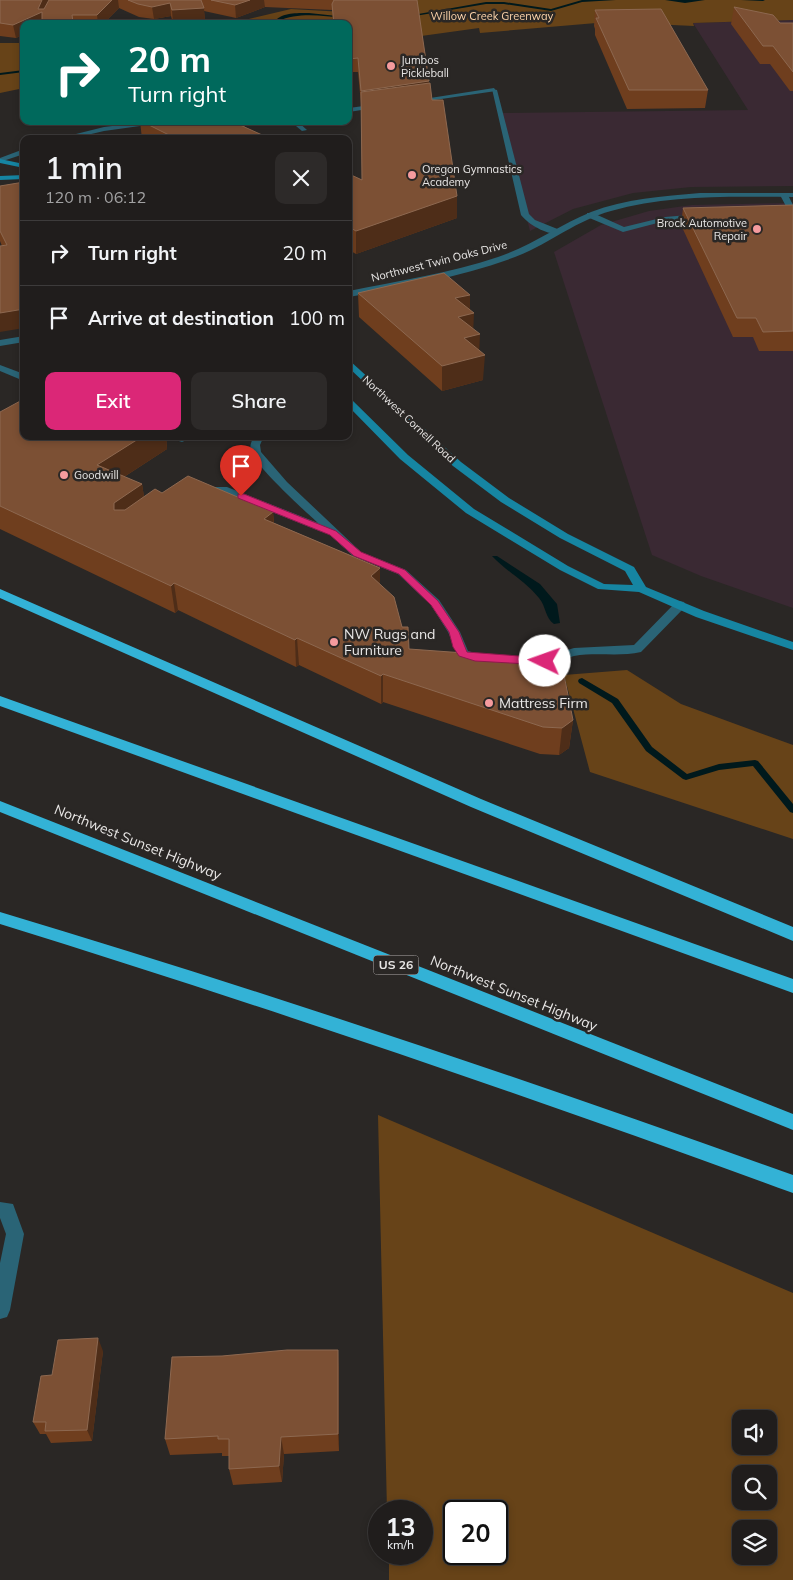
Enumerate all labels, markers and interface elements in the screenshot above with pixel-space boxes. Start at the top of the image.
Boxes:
park label: Willow Creek Greenway [431,9,554,23]
text: 20 m [128,37,211,81]
icon: right [45,40,110,105]
place label: Jumbos Pickleball [401,53,449,80]
marker: Jumbos Pickleball [385,60,397,72]
text: Turn right [128,80,226,108]
text: 1 min [45,149,123,187]
button: close [275,152,327,204]
place label: Oregon Gymnastics Academy [422,162,522,189]
marker: Oregon Gymnastics Academy [406,169,418,181]
text: 120 m · 06:12 [45,187,146,207]
place label: Brock Automotive Repair [657,216,747,243]
marker: Brock Automotive Repair [751,223,763,235]
street label: Northwest Twin Oaks Drive [370,237,508,285]
icon: right [45,239,73,267]
text: Turn right [88,241,177,265]
text: 20 m [283,241,327,265]
icon: arrive [45,304,73,332]
text: Arrive at destination [88,306,274,330]
text: 100 m [289,306,345,330]
button: Exit [45,372,181,430]
button: Share [191,372,327,430]
street label: Northwest Cornell Road [360,372,458,466]
pin [220,445,262,496]
icon: arrive [227,452,255,480]
place label: Goodwill [74,468,119,482]
marker: Goodwill [58,469,70,481]
place label: NW Rugs and Furniture [344,625,436,659]
position arrow [518,634,570,686]
marker: NW Rugs and Furniture [328,636,340,648]
place label: Mattress Firm [499,694,588,712]
marker: Mattress Firm [483,697,495,709]
street label: Northwest Sunset Highway [52,800,225,884]
street label: Northwest Sunset Highway [428,951,601,1035]
road number: US 26 [374,956,418,974]
map controls [732,1410,777,1565]
button: sound [732,1410,777,1455]
button: search [732,1465,777,1510]
speed limit sign: 20 [443,1500,508,1565]
text: 13 [385,1511,416,1542]
button: layers [732,1520,777,1565]
text: km/h [387,1537,414,1552]

